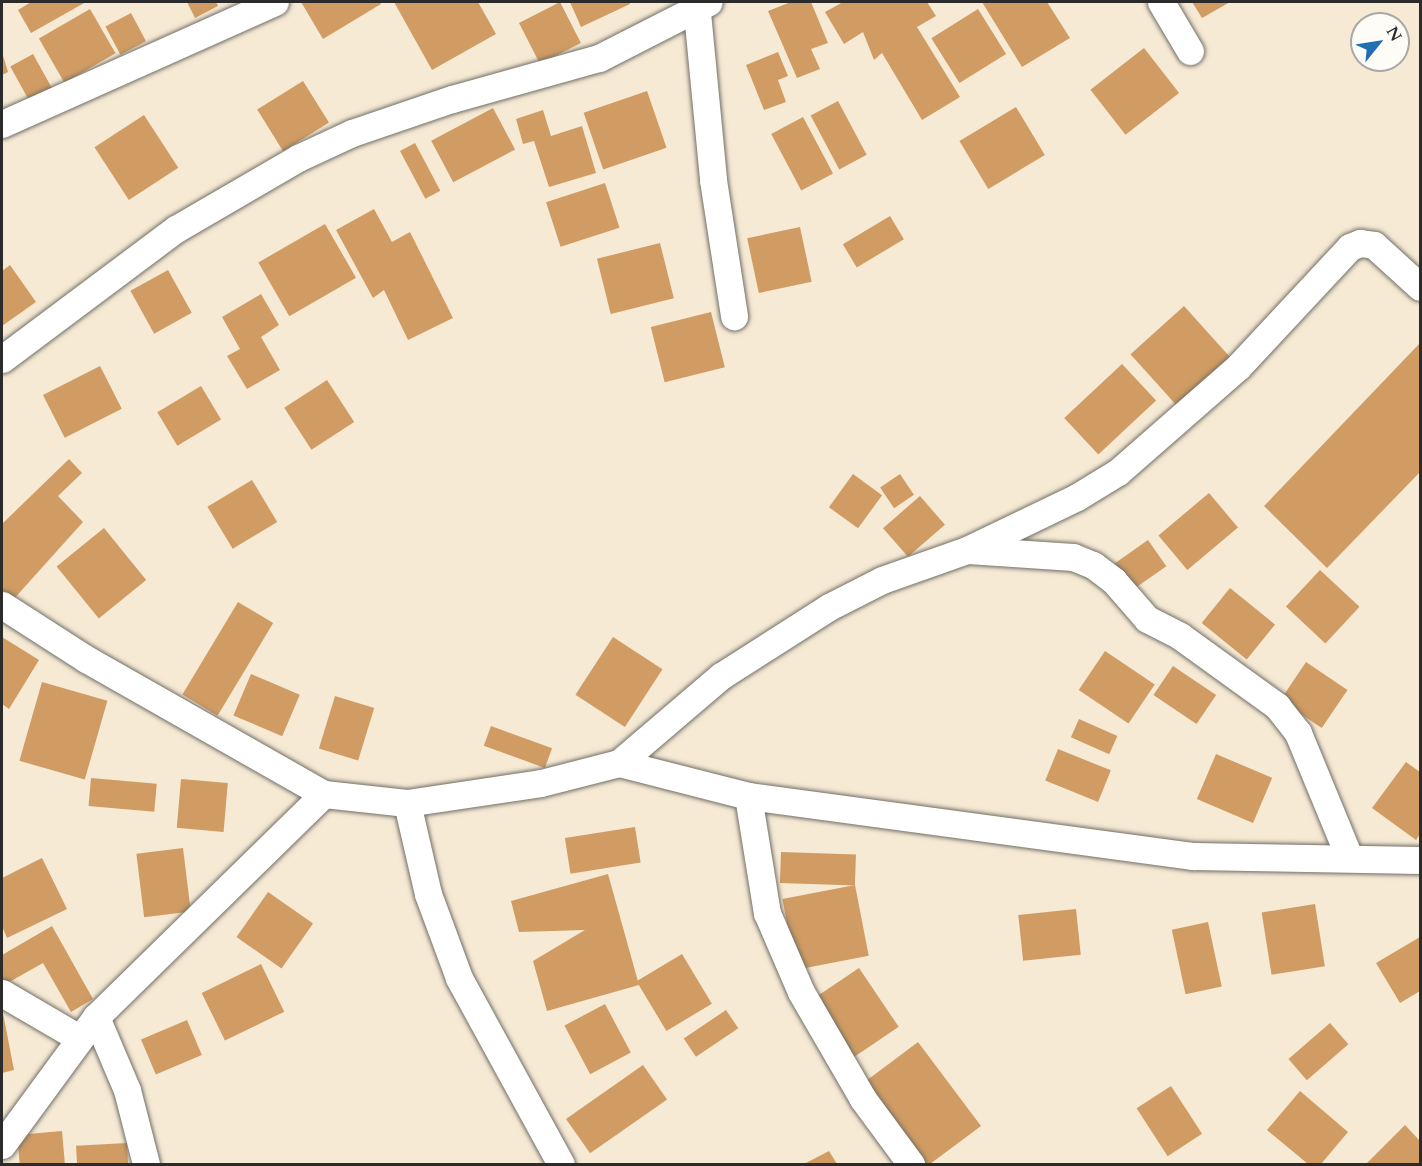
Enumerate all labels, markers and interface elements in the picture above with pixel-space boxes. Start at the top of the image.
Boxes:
north arrow [1350,12,1410,72]
text: N [1381,22,1407,46]

